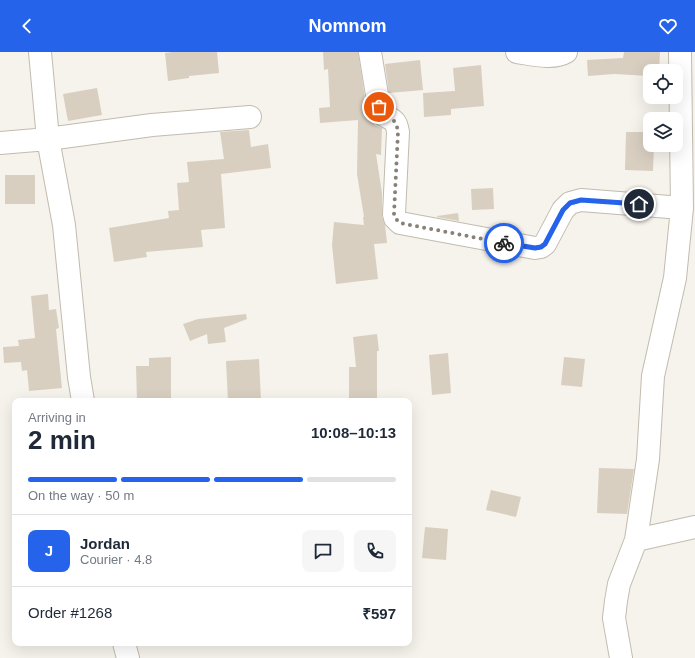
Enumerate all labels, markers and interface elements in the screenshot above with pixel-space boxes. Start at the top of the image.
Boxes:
icon: back [16,15,38,37]
icon: heart [657,15,679,37]
text: Nomnom [309,16,387,36]
map controls [643,64,683,152]
button: locate [643,64,683,104]
pin [362,90,396,124]
icon: bag [368,96,390,118]
button: layers [643,112,683,152]
pin [622,187,656,221]
icon: home [628,193,650,215]
courier [484,223,524,263]
icon: bike [493,232,515,254]
text: Arriving in [28,410,86,425]
text: 10:08–10:13 [311,424,396,441]
text: 2 min [28,425,96,455]
text: On the way · 50 m [28,488,134,503]
button: chat [302,530,344,572]
button: phone [354,530,396,572]
text: Jordan [80,535,130,552]
text: J [45,542,53,559]
text: Courier · 4.8 [80,552,152,567]
text: Order #1268 [28,604,112,621]
text: ₹597 [362,605,396,622]

